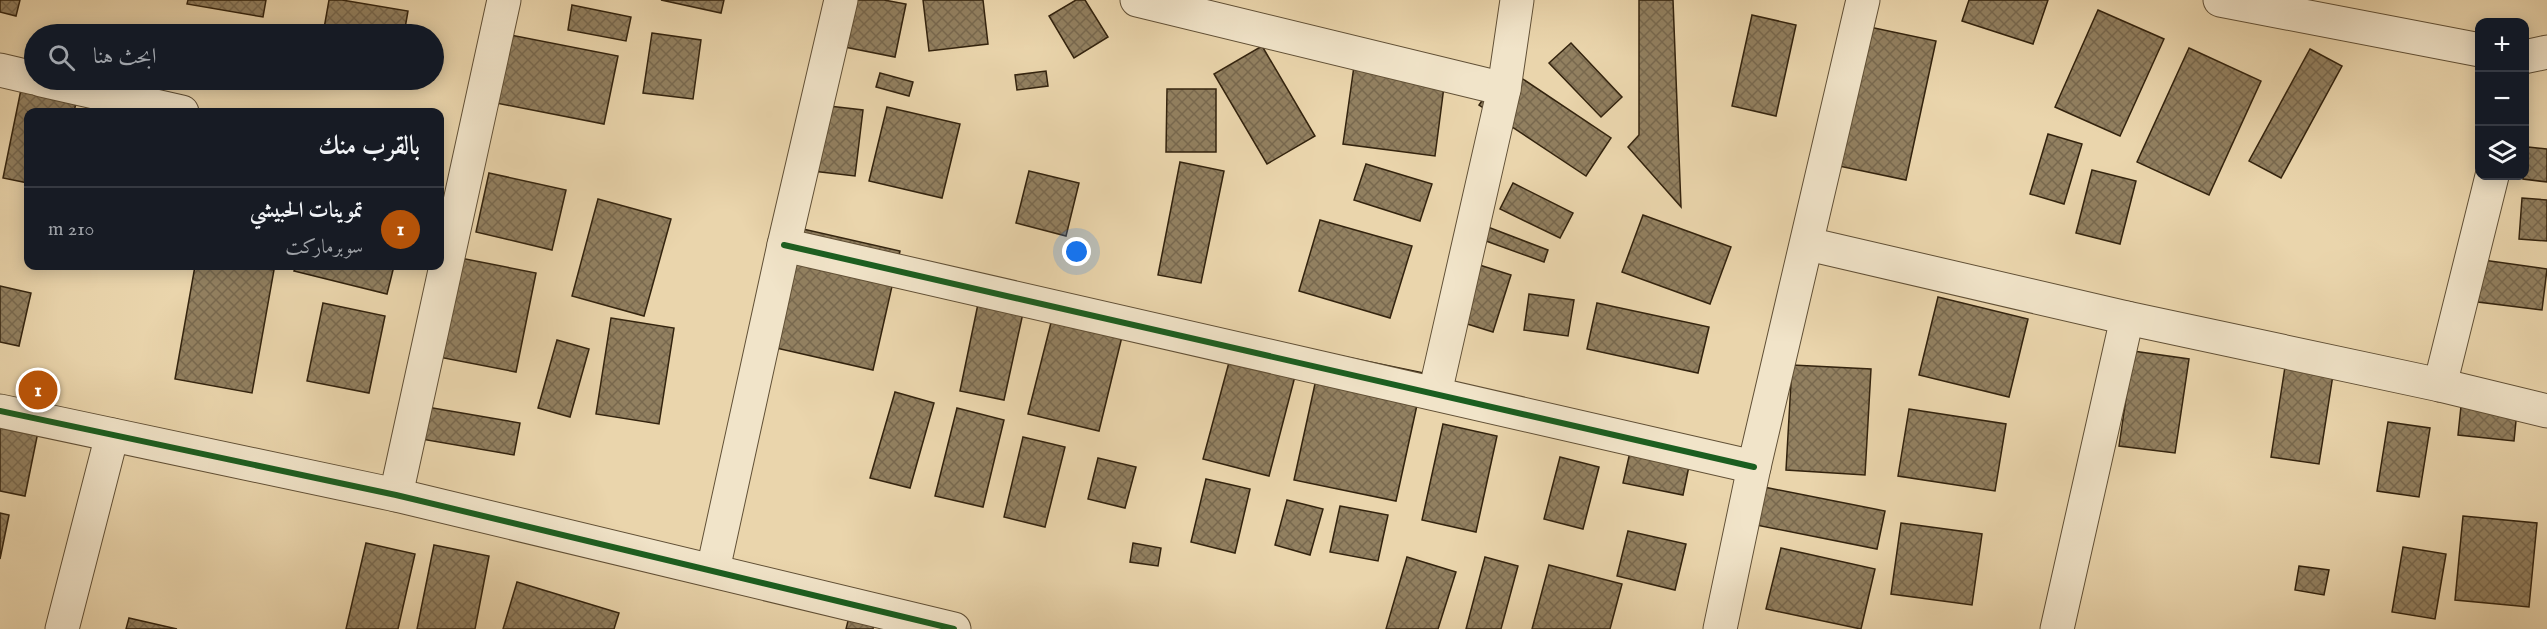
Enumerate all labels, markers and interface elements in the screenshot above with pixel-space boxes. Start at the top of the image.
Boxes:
map controls [2475,18,2529,180]
button: + [2475,18,2529,72]
search box [24,24,444,90]
icon: search [45,41,78,74]
text: ابحث هنا [93,43,156,71]
button: − [2475,72,2529,126]
button: layers [2475,126,2529,180]
text: بالقرب منك [318,130,420,163]
text: تموينات الحبيشي [250,197,363,225]
text: 210 m [48,217,94,242]
text: 1 [397,217,404,242]
text: سوبرماركت [285,235,363,260]
your location [1062,237,1091,266]
pin: 1 [18,368,57,412]

